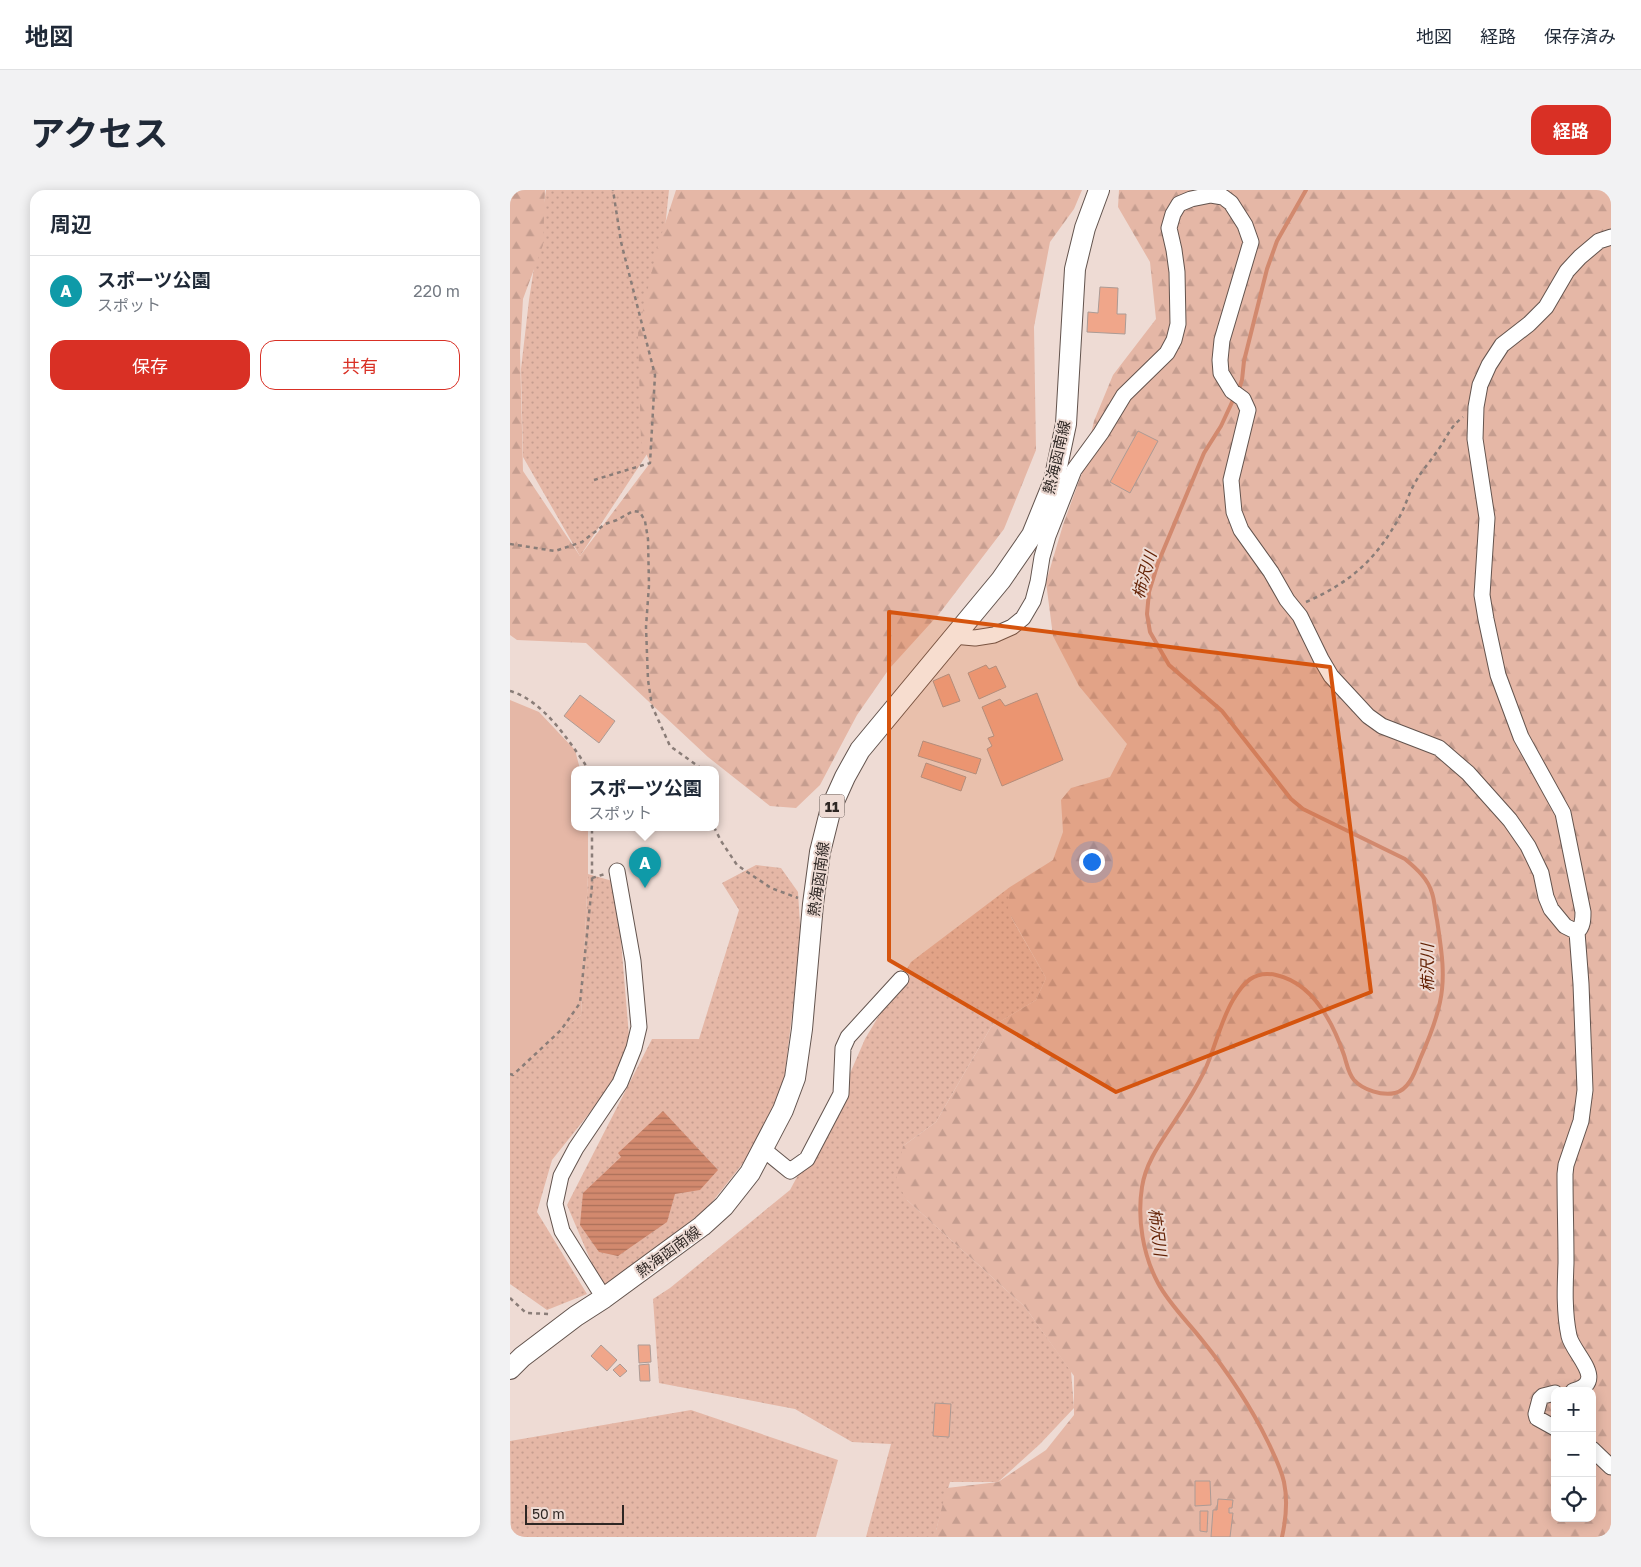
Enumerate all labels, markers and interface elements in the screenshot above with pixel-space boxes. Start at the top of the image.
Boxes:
text: 地図 [25,21,73,50]
text: 地図 [1416,25,1452,47]
text: 経路 [1480,25,1516,47]
text: 保存済み [1544,25,1616,47]
button: 経路 [1531,105,1611,155]
text: アクセス [30,112,168,154]
text: 周辺 [50,211,92,237]
text: スポーツ公園 [97,268,211,291]
text: A [60,281,72,301]
text: 220 m [413,281,460,301]
text: スポット [97,295,161,315]
button: 保存 [50,340,250,390]
button: 共有 [260,340,460,390]
street label: 熱海函南線 [1039,418,1073,496]
water label: 柿沢川 [1128,547,1161,601]
popup [571,766,719,831]
text: スポーツ公園 [588,776,702,799]
road number: 11 [820,794,844,818]
text: スポット [588,803,652,823]
street label: 熱海函南線 [804,841,832,917]
pin: A [629,847,661,888]
your location [1079,849,1105,875]
water label: 柿沢川 [1417,942,1437,992]
water label: 柿沢川 [1145,1207,1171,1259]
street label: 熱海函南線 [632,1222,704,1280]
map controls [1551,1387,1596,1522]
button: + [1551,1387,1596,1432]
button: − [1551,1432,1596,1477]
button: locate [1551,1477,1596,1522]
scale bar [525,1502,624,1525]
text: 50 m [532,1505,565,1522]

